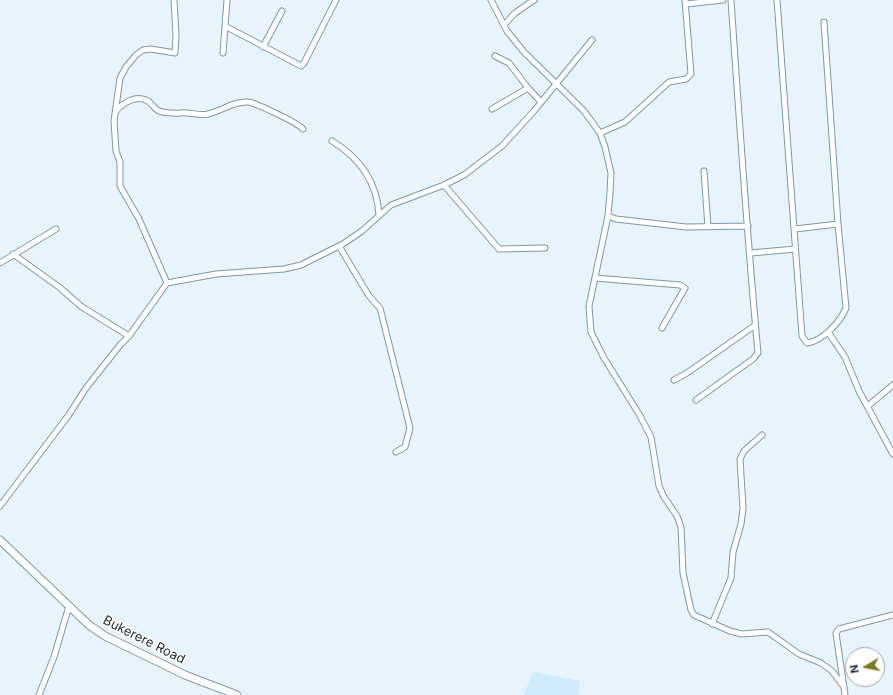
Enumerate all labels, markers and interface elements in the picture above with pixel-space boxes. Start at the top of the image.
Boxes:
street label: Bukerere Road [100,613,188,667]
north arrow [845,647,885,687]
text: N [847,664,862,674]

